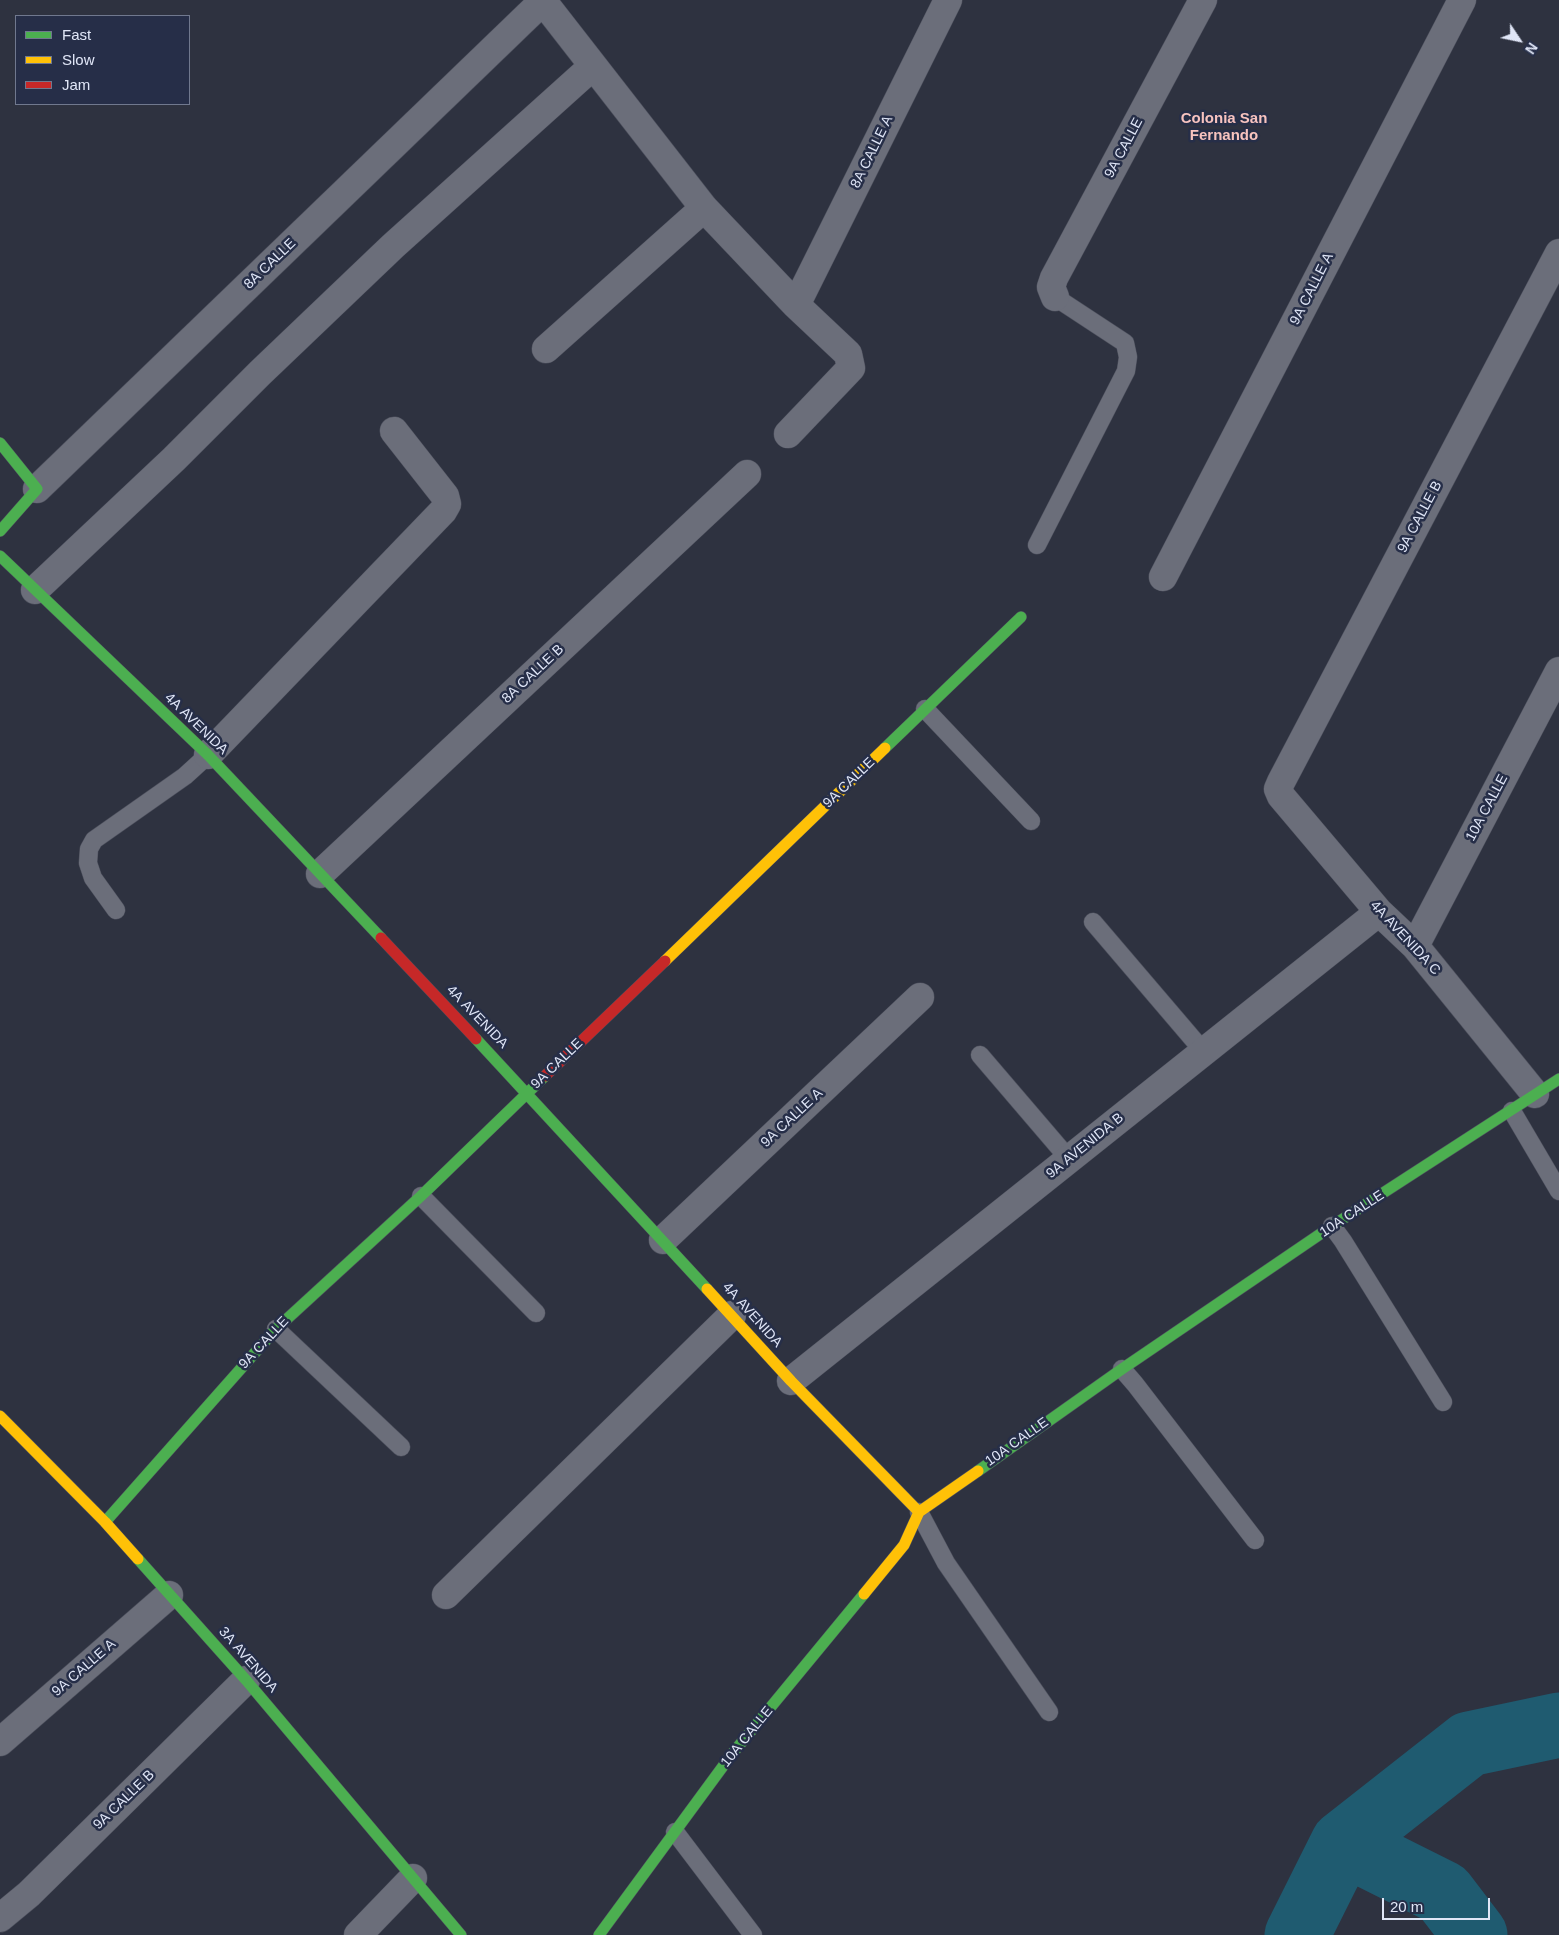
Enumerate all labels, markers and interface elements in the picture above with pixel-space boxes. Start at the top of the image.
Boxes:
legend [15,15,190,105]
north arrow [1494,15,1544,65]
text: Fast [62,26,91,43]
text: N [1522,40,1541,57]
text: Slow [62,51,95,68]
text: Jam [62,76,90,93]
district label: Colonia San Fernando [1181,110,1267,145]
street label: 8A CALLE A [847,113,897,191]
street label: 9A CALLE [1101,115,1147,181]
street label: 8A CALLE [241,235,299,293]
street label: 9A CALLE A [1287,250,1337,328]
street label: 9A CALLE B [1394,478,1446,556]
street label: 8A CALLE B [499,641,567,707]
street label: 4A AVENIDA [161,690,231,758]
street label: 9A CALLE [820,754,878,812]
street label: 10A CALLE [1462,772,1512,844]
street label: 4A AVENIDA C [1366,897,1444,979]
street label: 4A AVENIDA [443,982,511,1052]
street label: 9A CALLE [528,1035,586,1093]
street label: 9A CALLE A [758,1085,826,1151]
street label: 9A AVENIDA B [1043,1110,1127,1182]
street label: 10A CALLE [1317,1187,1387,1241]
street label: 4A AVENIDA [719,1279,785,1351]
street label: 9A CALLE [236,1313,292,1373]
street label: 10A CALLE [982,1414,1052,1470]
street label: 3A AVENIDA [215,1624,281,1696]
street label: 9A CALLE A [49,1636,119,1700]
street label: 10A CALLE [717,1703,777,1771]
street label: 9A CALLE B [90,1767,158,1833]
scale bar [1384,1888,1492,1920]
text: 20 m [1390,1898,1423,1915]

